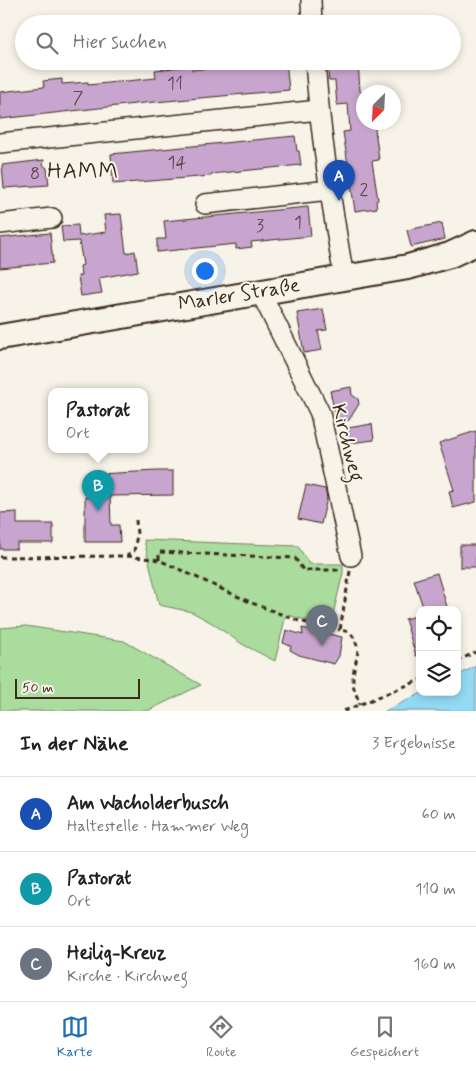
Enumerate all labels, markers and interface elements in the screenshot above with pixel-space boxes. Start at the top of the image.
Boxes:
search box [15,15,461,70]
icon: search [33,29,61,57]
text: Hier suchen [73,30,167,55]
house number: 11 [167,72,183,96]
north arrow [356,85,401,130]
house number: 7 [73,86,84,110]
house number: 14 [168,151,187,175]
district label: HAMM [47,158,119,186]
pin: A [323,160,355,201]
house number: 8 [30,162,40,186]
house number: 2 [360,178,369,202]
house number: 1 [294,211,302,235]
house number: 3 [256,214,264,238]
your location [192,258,218,284]
street label: Marler Straße [176,272,302,318]
popup [48,388,148,453]
text: Pastorat [66,398,130,423]
street label: Kirchweg [322,401,370,485]
text: Ort [66,423,89,444]
pin: B [82,470,114,511]
pin: C [306,605,338,646]
map controls [416,606,461,696]
button: locate [416,606,461,651]
button: layers [416,651,461,696]
scale bar [15,676,140,699]
text: 50 m [22,679,53,697]
text: In der Nähe [20,730,128,758]
text: 3 Ergebnisse [372,733,456,754]
text: Am Wacholderbusch [67,791,229,816]
text: A [31,804,41,825]
text: 60 m [422,804,456,825]
text: Haltestelle · Hammer Weg [67,816,249,837]
text: Pastorat [67,866,131,891]
text: B [31,879,41,900]
text: 110 m [415,879,456,900]
text: Ort [67,891,91,912]
text: Heilig-Kreuz [67,941,166,966]
text: C [30,954,42,975]
text: 160 m [413,954,456,975]
text: Kirche · Kirchweg [67,966,188,987]
tab: Karte [57,1013,93,1061]
tab: Route [206,1013,236,1061]
tab: Gespeichert [350,1013,419,1061]

